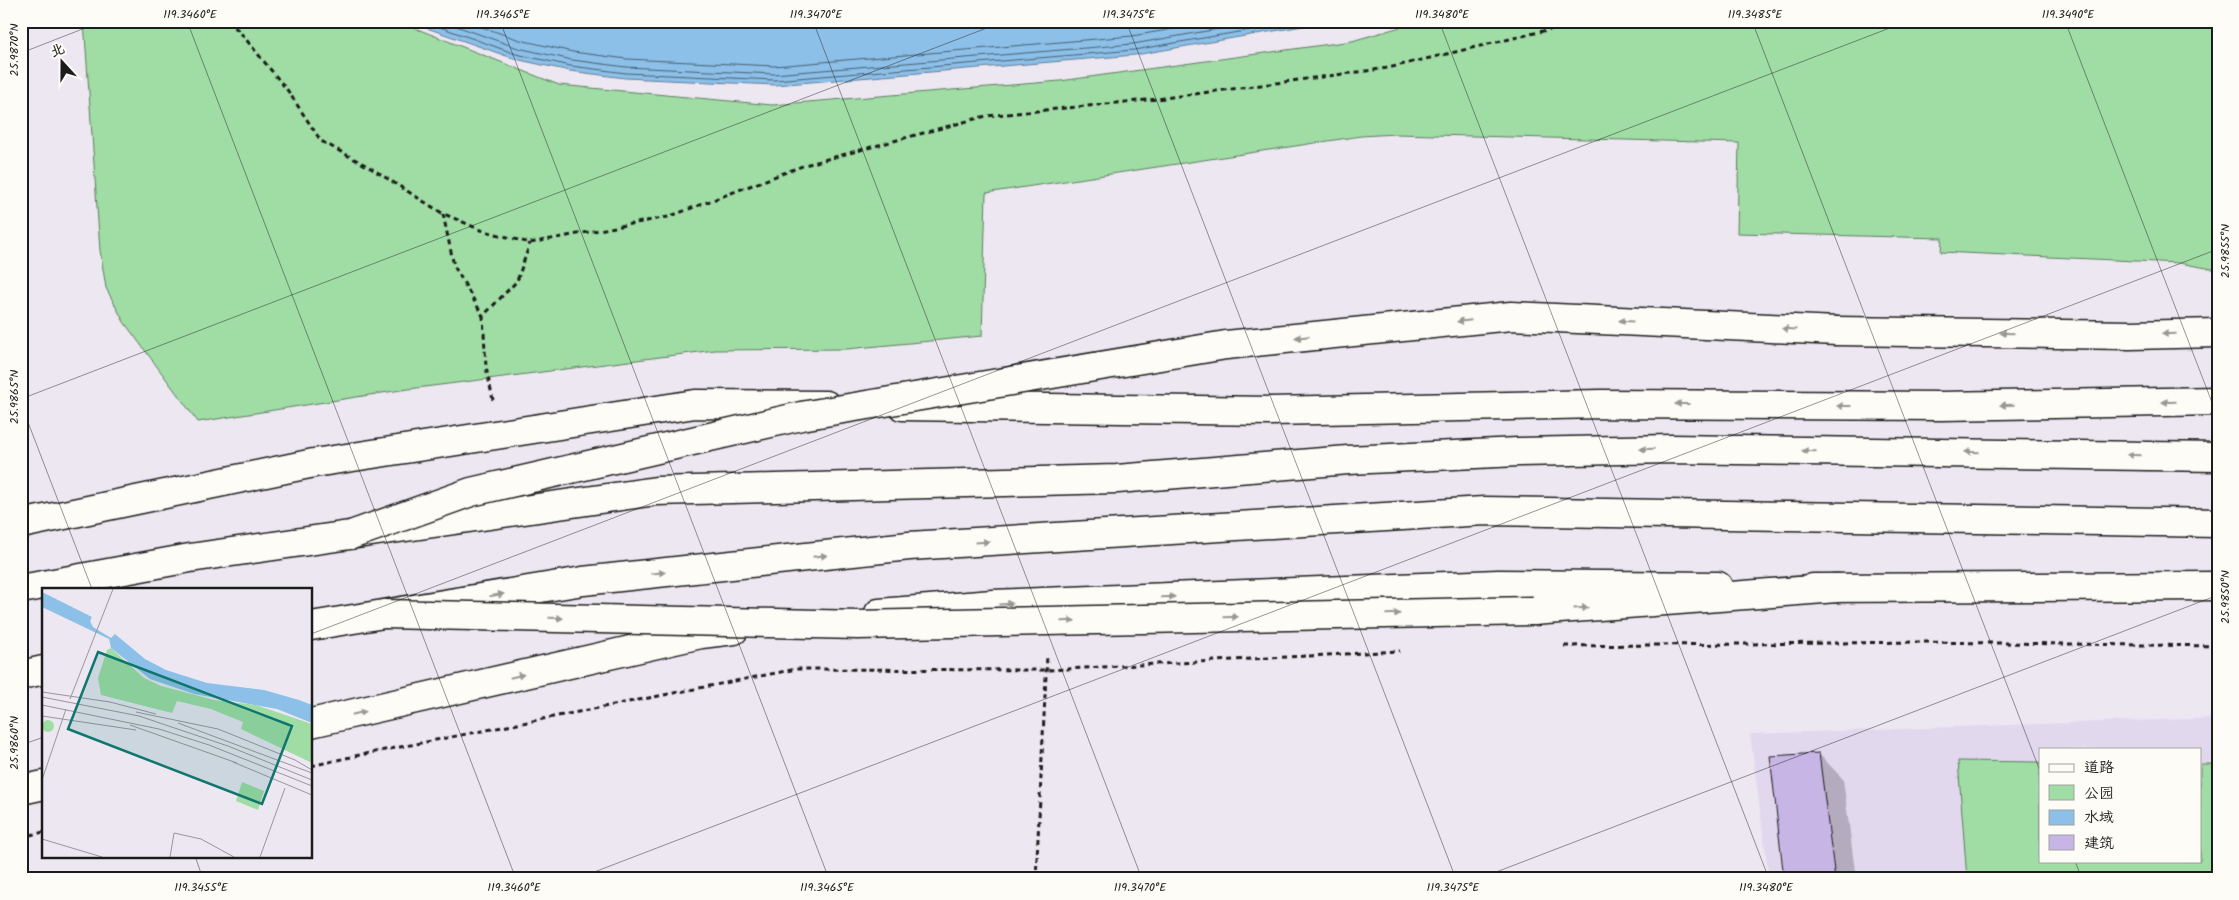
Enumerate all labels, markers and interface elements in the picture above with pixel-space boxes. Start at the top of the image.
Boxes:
text: 119.3460°E [163,5,218,24]
text: 119.3465°E [476,5,531,24]
text: 119.3470°E [790,5,843,24]
text: 119.3475°E [1103,5,1156,24]
text: 119.3480°E [1415,5,1470,24]
text: 119.3485°E [1728,5,1783,24]
text: 119.3490°E [2042,5,2095,24]
text: 25.9870°N [5,23,24,77]
north arrow [38,38,88,88]
text: 北 [47,38,68,64]
text: 25.9855°N [2216,224,2235,278]
one-way arrow [1456,317,1472,325]
one-way arrow [1618,317,1634,325]
one-way arrow [1780,324,1796,332]
one-way arrow [1998,329,2014,337]
one-way arrow [2161,330,2177,338]
one-way arrow [1294,333,1310,341]
text: 25.9865°N [5,370,24,424]
one-way arrow [2161,398,2177,406]
one-way arrow [1673,400,1689,408]
one-way arrow [1836,401,1852,409]
one-way arrow [1998,401,2014,409]
one-way arrow [1638,446,1654,454]
one-way arrow [1801,446,1817,454]
one-way arrow [1963,448,1979,456]
one-way arrow [2126,451,2142,459]
one-way arrow [974,538,990,546]
one-way arrow [812,552,828,560]
one-way arrow [651,569,667,577]
text: 25.9850°N [2216,570,2235,624]
inset map [42,588,312,858]
one-way arrow [490,591,506,599]
one-way arrow [1160,593,1176,601]
one-way arrow [998,599,1014,607]
one-way arrow [1573,603,1589,611]
one-way arrow [1386,610,1402,618]
one-way arrow [1223,613,1239,621]
one-way arrow [548,614,564,622]
one-way arrow [1061,617,1077,625]
one-way arrow [510,672,525,680]
one-way arrow [351,709,366,717]
text: 25.9860°N [5,716,24,770]
legend [2039,748,2202,862]
text: 道路 [2084,756,2114,780]
text: 公园 [2084,782,2114,806]
text: 水域 [2084,806,2114,830]
text: 建筑 [2084,832,2114,856]
text: 119.3455°E [174,878,229,897]
text: 119.3460°E [487,878,542,897]
text: 119.3465°E [800,878,855,897]
text: 119.3470°E [1114,878,1167,897]
text: 119.3475°E [1427,878,1480,897]
text: 119.3480°E [1739,878,1794,897]

